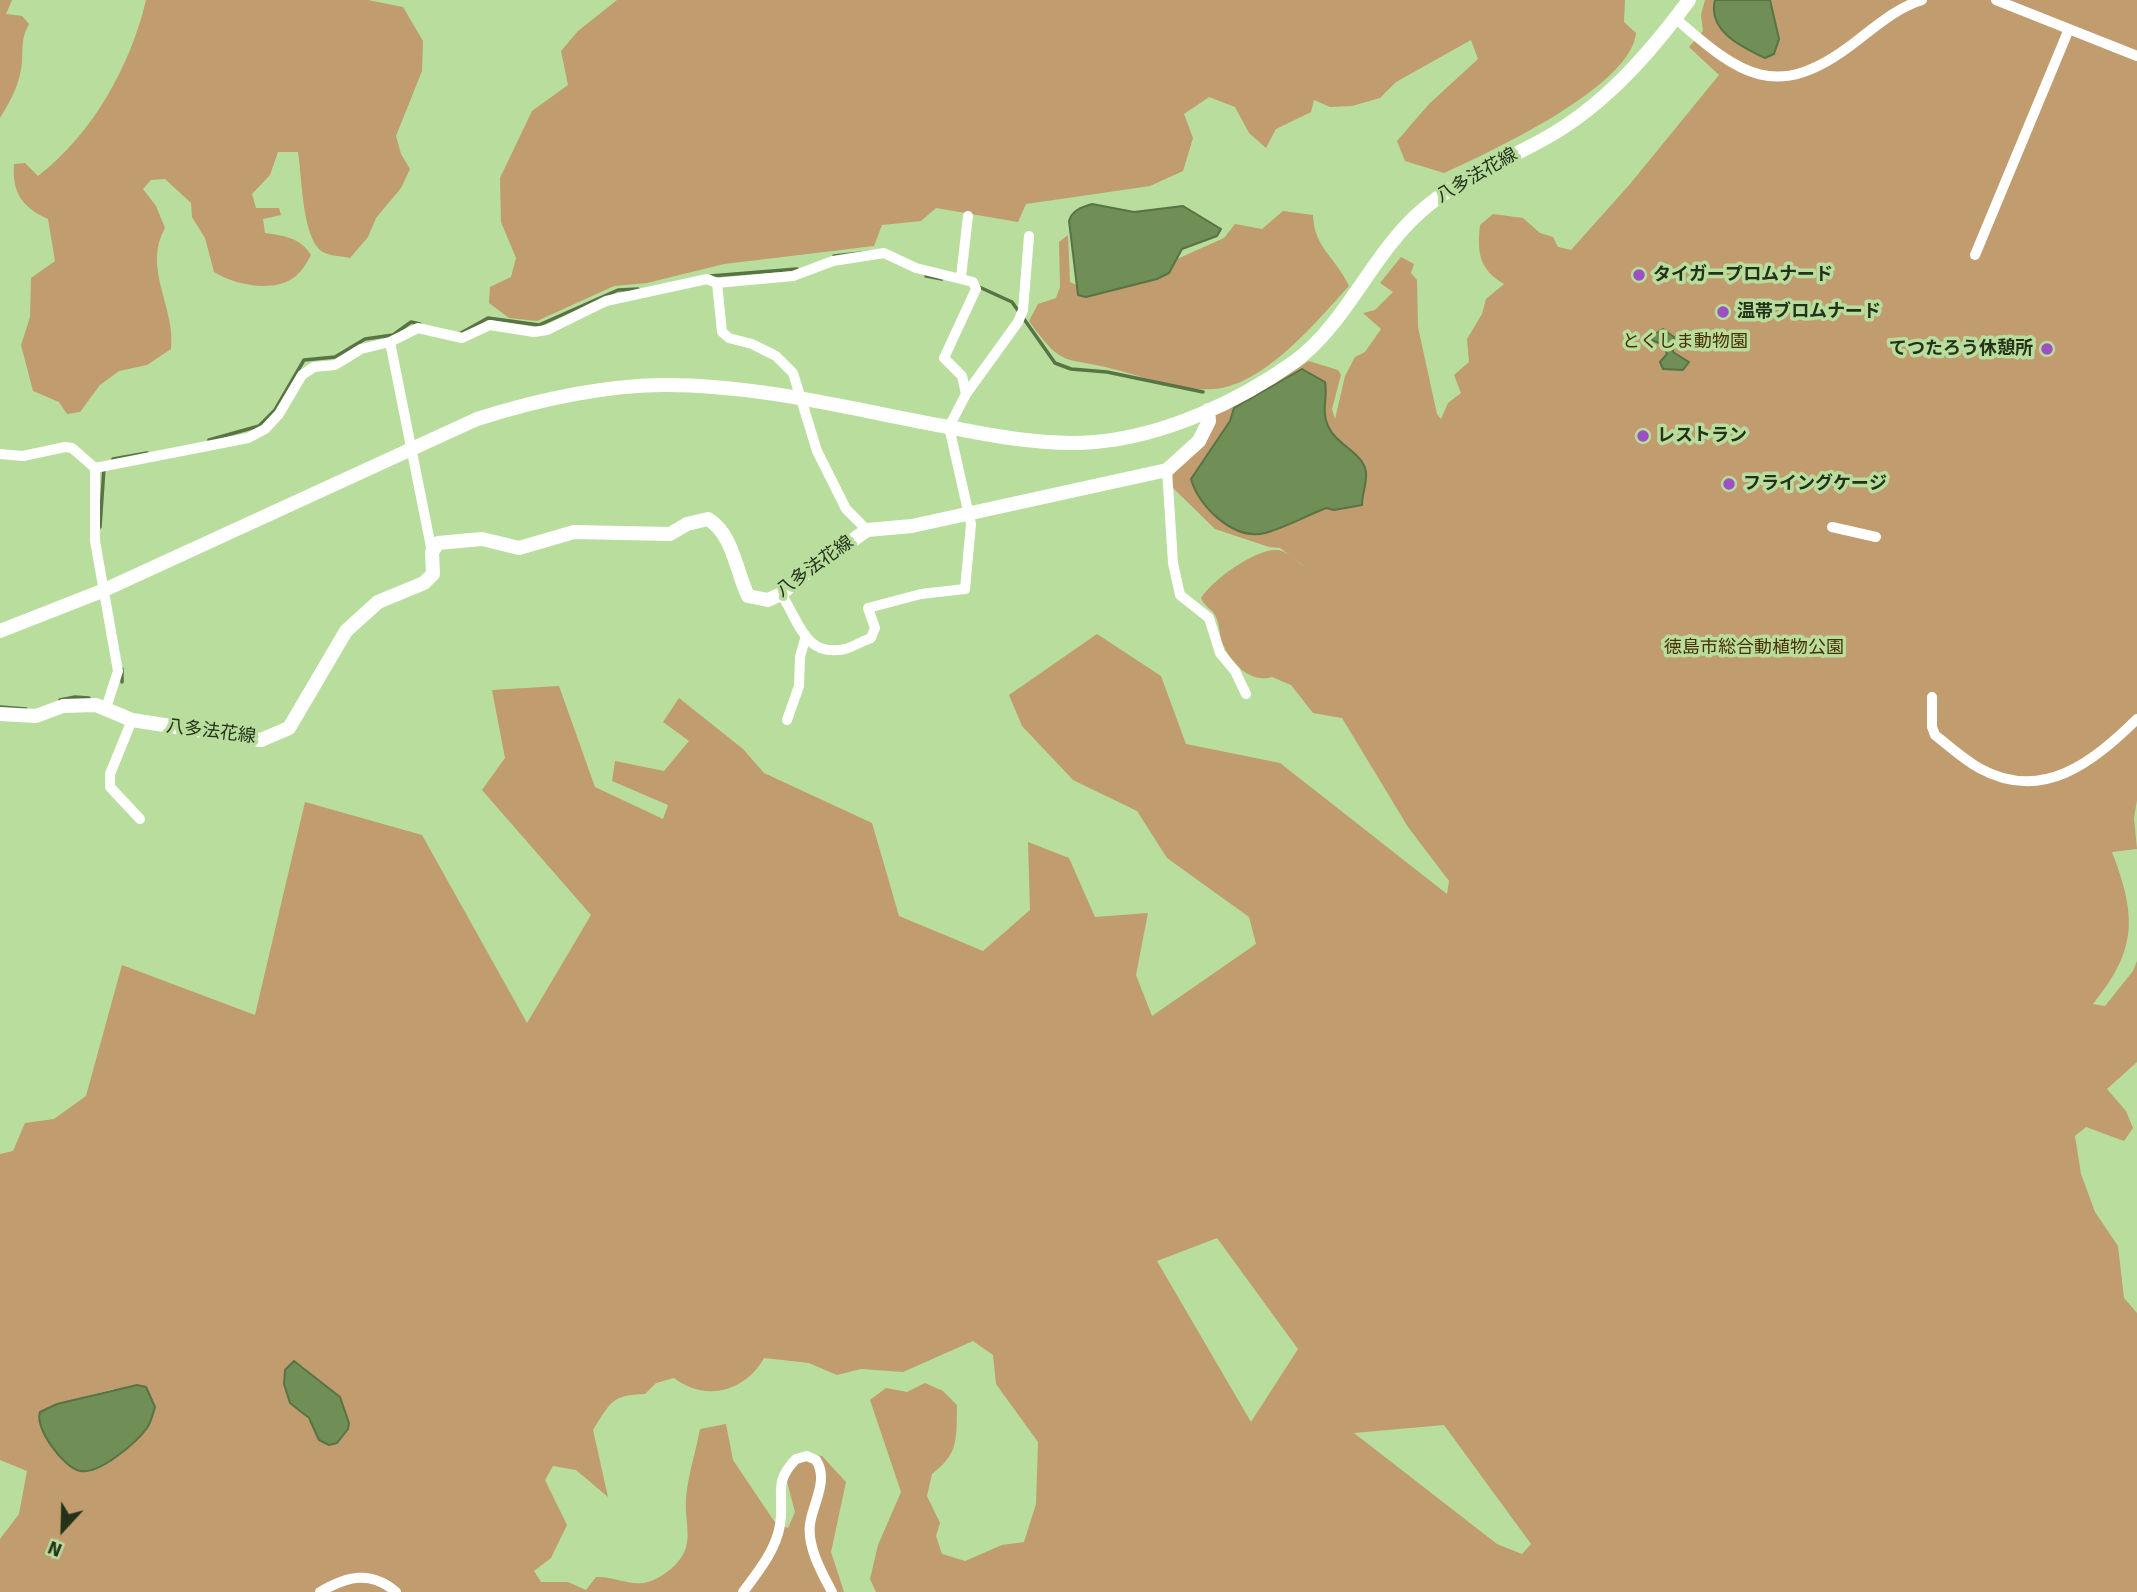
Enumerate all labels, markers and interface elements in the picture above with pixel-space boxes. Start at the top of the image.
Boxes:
street label: 八多法花線 [1433,144,1521,208]
place label: タイガープロムナード [1653,264,1833,286]
marker: タイガープロムナード [1631,267,1647,283]
place label: 温帯ブロムナード [1737,301,1881,323]
marker: 温帯ブロムナード [1715,304,1731,320]
park label: とくしま動物園 [1622,331,1748,353]
place label: てつたろう休憩所 [1889,338,2033,360]
marker: てつたろう休憩所 [2039,341,2055,357]
place label: レストラン [1657,425,1747,447]
marker: レストラン [1635,428,1651,444]
place label: フライングケージ [1743,473,1887,495]
marker: フライングケージ [1721,476,1737,492]
street label: 八多法花線 [772,532,858,602]
park label: 徳島市総合動植物公園 [1664,637,1844,659]
street label: 八多法花線 [165,716,257,748]
north arrow [28,1494,98,1564]
text: N [45,1535,66,1562]

